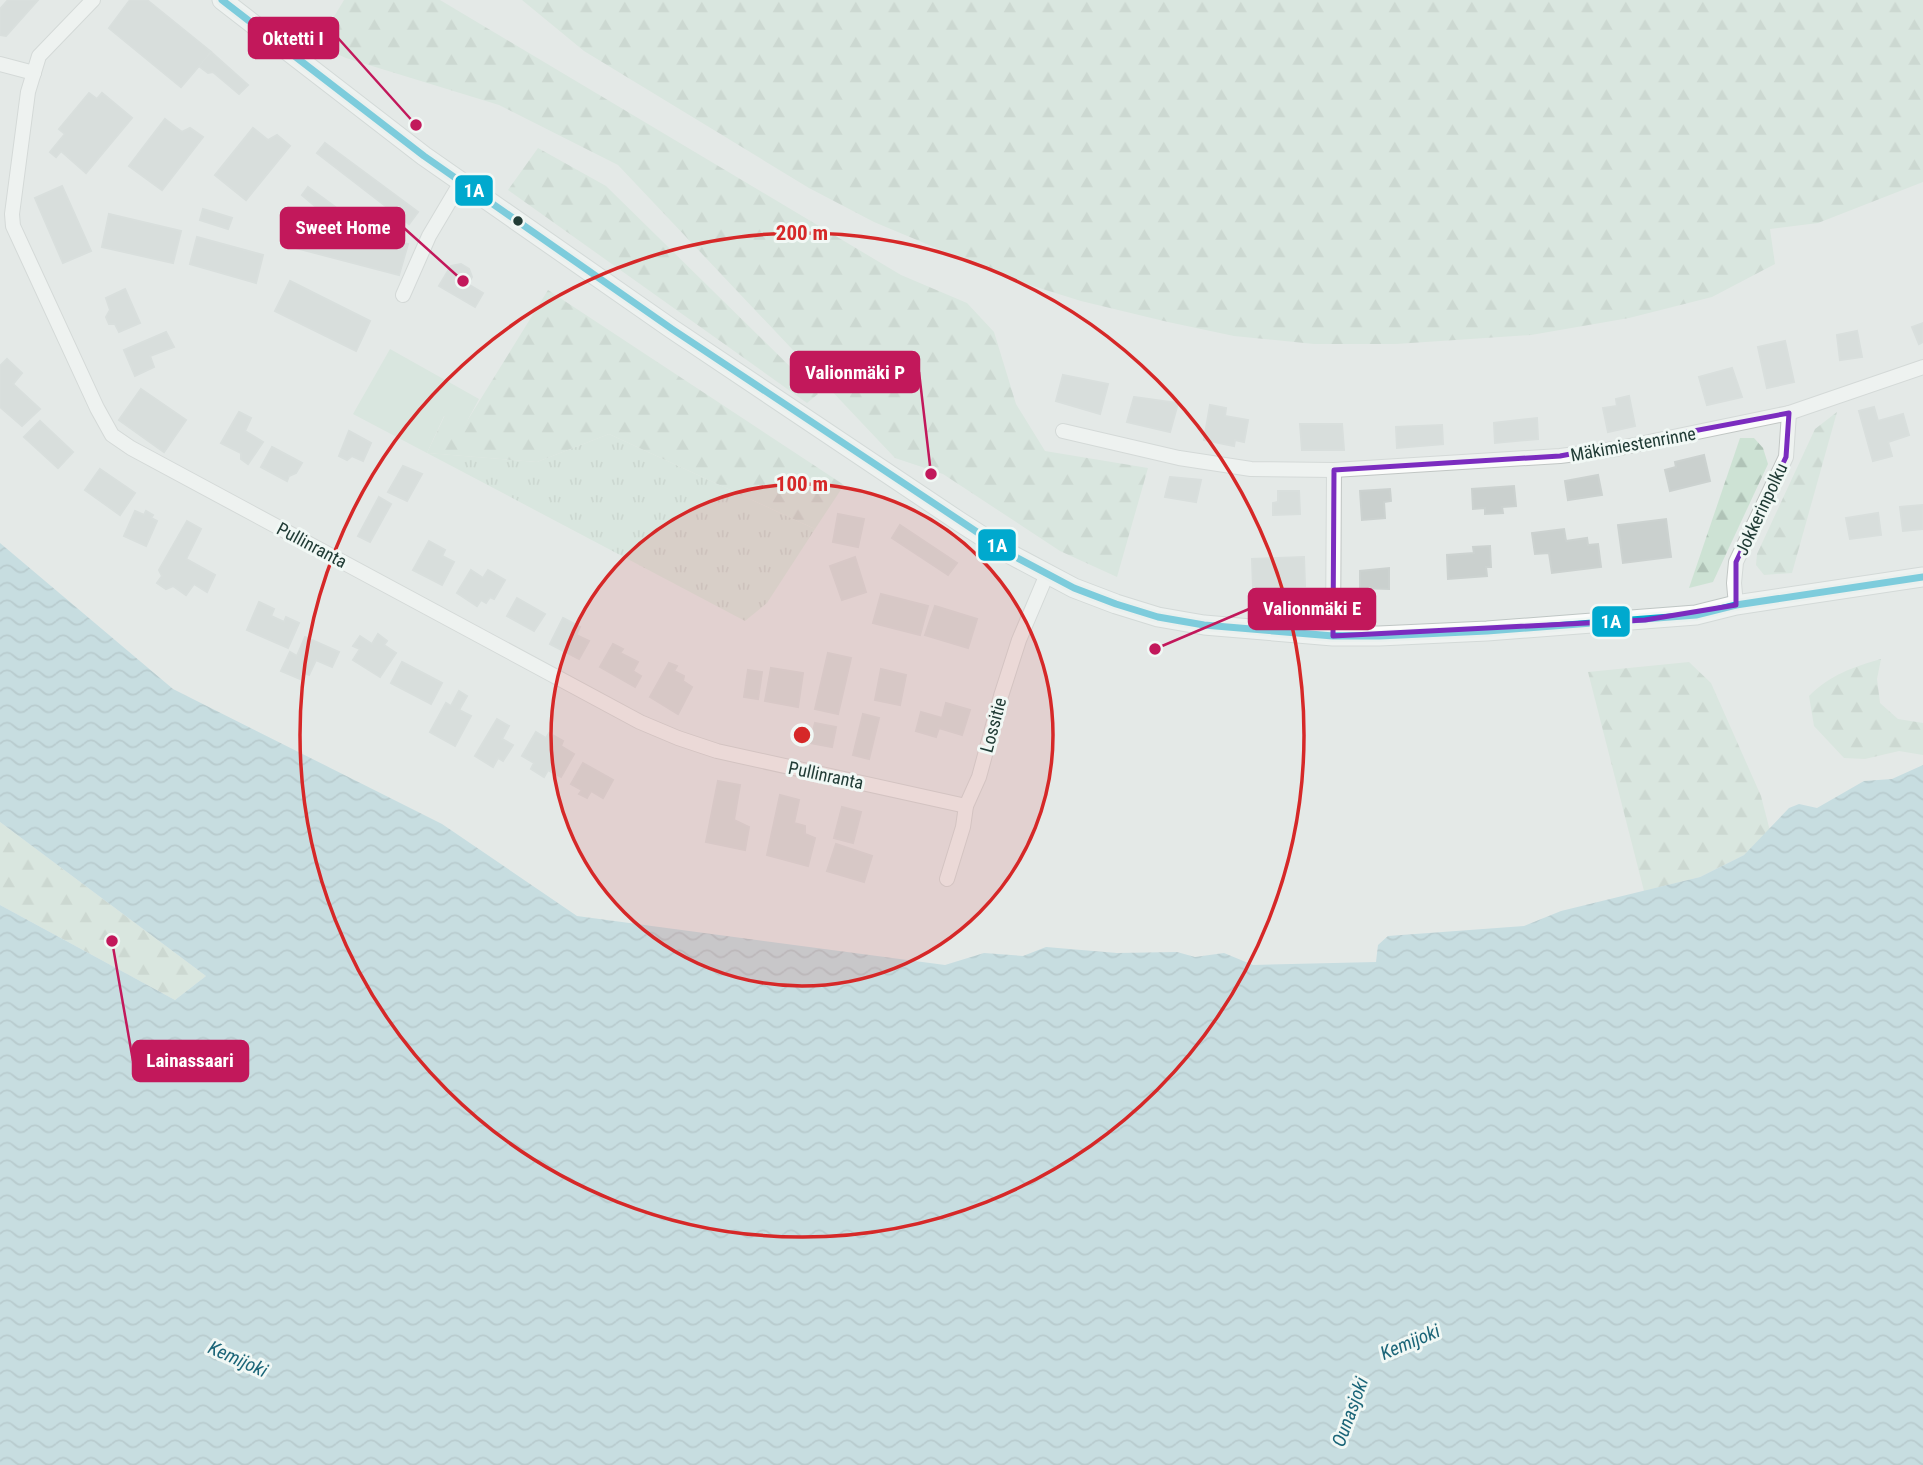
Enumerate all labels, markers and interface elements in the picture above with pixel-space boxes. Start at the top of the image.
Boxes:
callout: Oktetti I [249,18,338,58]
text: Oktetti I [262,27,324,50]
line badge: 1A [454,174,494,207]
text: 1A [464,179,485,202]
callout: Sweet Home [281,208,404,248]
unlabelled marker [511,214,525,228]
text: Sweet Home [296,216,390,239]
text: 200 m [776,221,828,245]
callout: Valionmäki P [791,352,919,392]
text: Valionmäki P [805,361,905,384]
street label: Mäkimiestenrinne [1569,423,1697,465]
street label: Jokkerinpolku [1730,460,1792,558]
text: 100 m [776,472,828,496]
street label: Pullinranta [273,518,351,572]
line badge: 1A [977,528,1017,562]
text: 1A [987,534,1008,557]
callout: Valionmäki E [1249,589,1375,629]
text: Valionmäki E [1263,597,1361,620]
line badge: 1A [1591,605,1631,638]
text: 1A [1601,610,1622,633]
street label: Lossitie [976,695,1010,755]
centre of rings [790,723,814,747]
street label: Pullinranta [787,757,865,793]
callout: Lainassaari [133,1041,248,1081]
text: Lainassaari [146,1049,234,1072]
water label: Kemijoki [1377,1319,1444,1365]
water label: Kemijoki [205,1336,272,1383]
water label: Ounasjoki [1327,1373,1373,1450]

